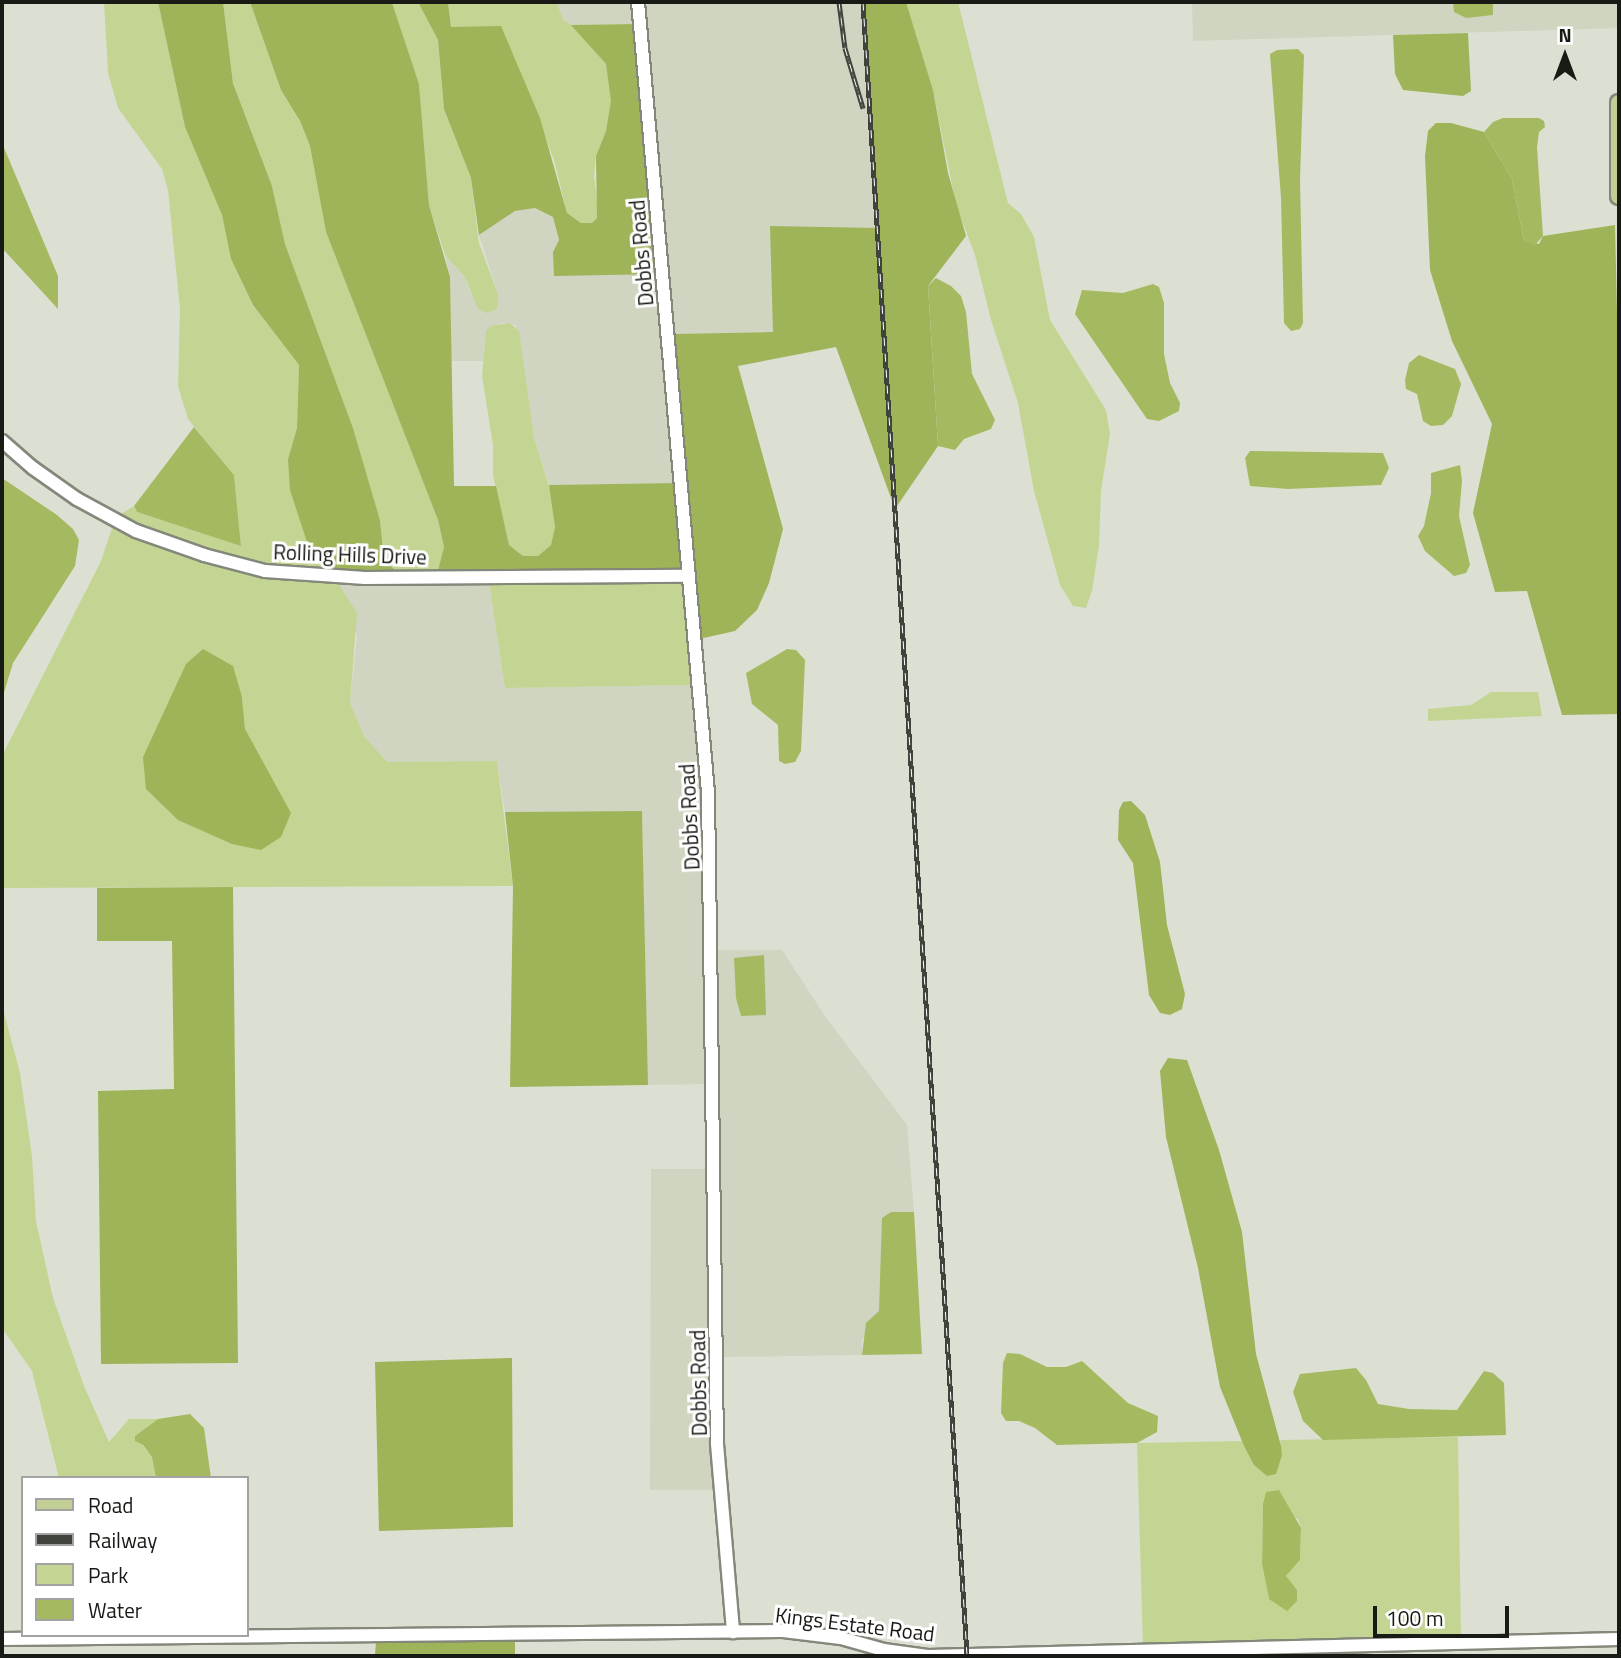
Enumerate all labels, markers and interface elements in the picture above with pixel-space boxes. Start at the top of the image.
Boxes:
text: N [1558,20,1572,49]
north arrow [1530,21,1600,91]
street label: Dobbs Road [624,199,658,307]
street label: Rolling Hills Drive [273,539,427,569]
street label: Dobbs Road [674,763,704,871]
street label: Dobbs Road [684,1330,712,1436]
legend [21,1476,248,1637]
text: Road [88,1489,133,1521]
text: Railway [88,1524,157,1556]
text: Park [88,1559,128,1591]
scale bar [1376,1592,1512,1636]
text: Water [88,1594,142,1626]
street label: Kings Estate Road [774,1602,936,1646]
text: 100 m [1386,1602,1443,1634]

